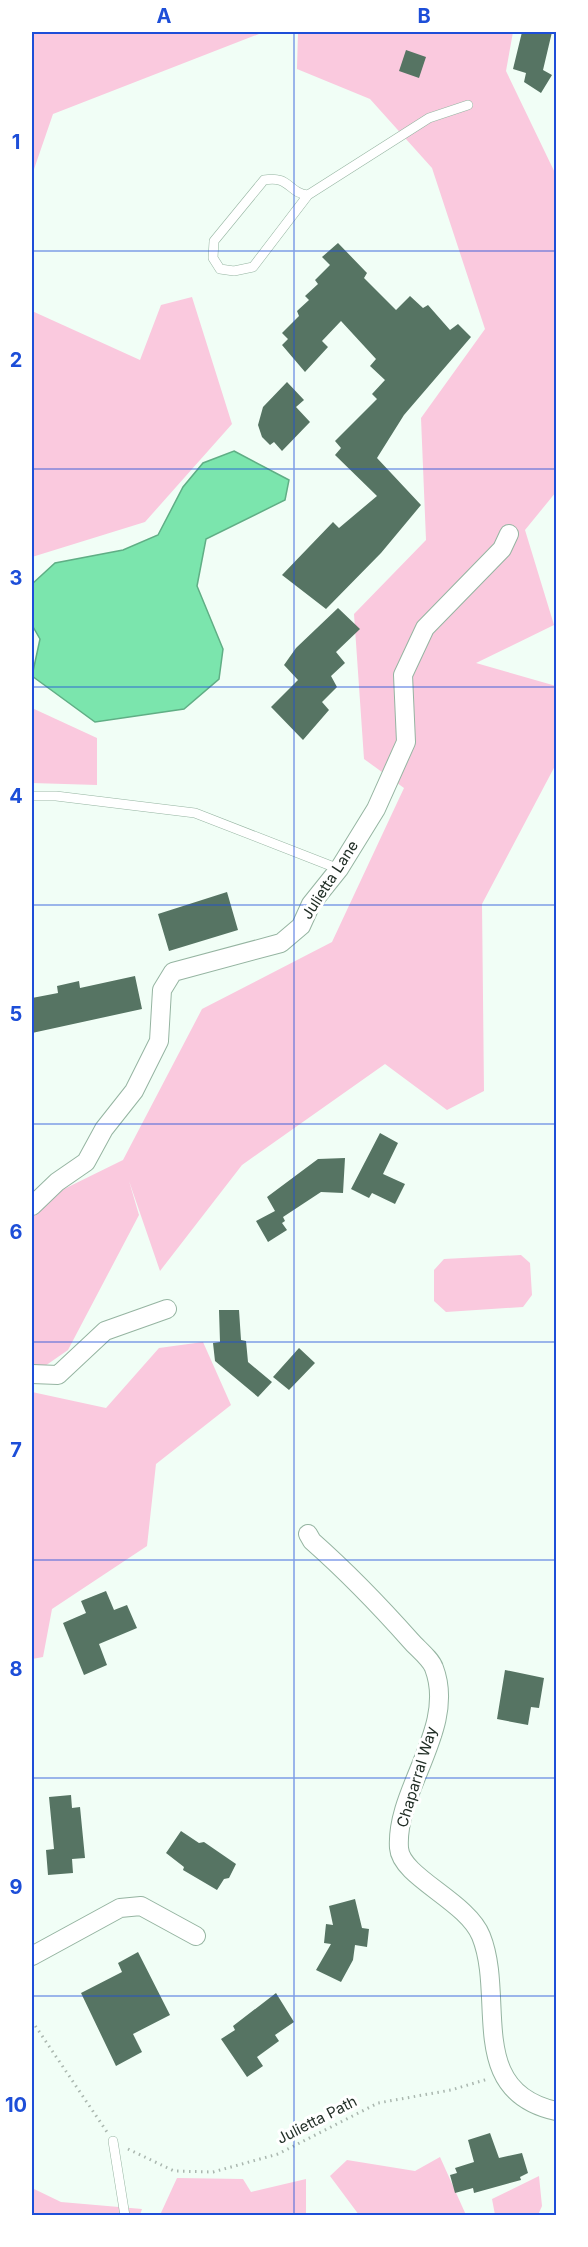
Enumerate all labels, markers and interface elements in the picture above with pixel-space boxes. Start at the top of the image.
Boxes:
text: A [157,4,172,28]
text: B [417,4,431,28]
text: 1 [12,130,20,154]
text: 2 [10,348,22,372]
text: 3 [10,566,22,590]
text: 4 [9,784,23,808]
street label: Julietta Lane [297,837,362,923]
text: 5 [10,1002,22,1026]
text: 6 [10,1220,23,1244]
text: 7 [10,1438,22,1462]
text: 8 [9,1657,23,1681]
street label: Chaparral Way [392,1724,441,1830]
text: 9 [10,1875,23,1899]
street label: Julietta Path [274,2091,360,2148]
text: 10 [5,2093,27,2117]

